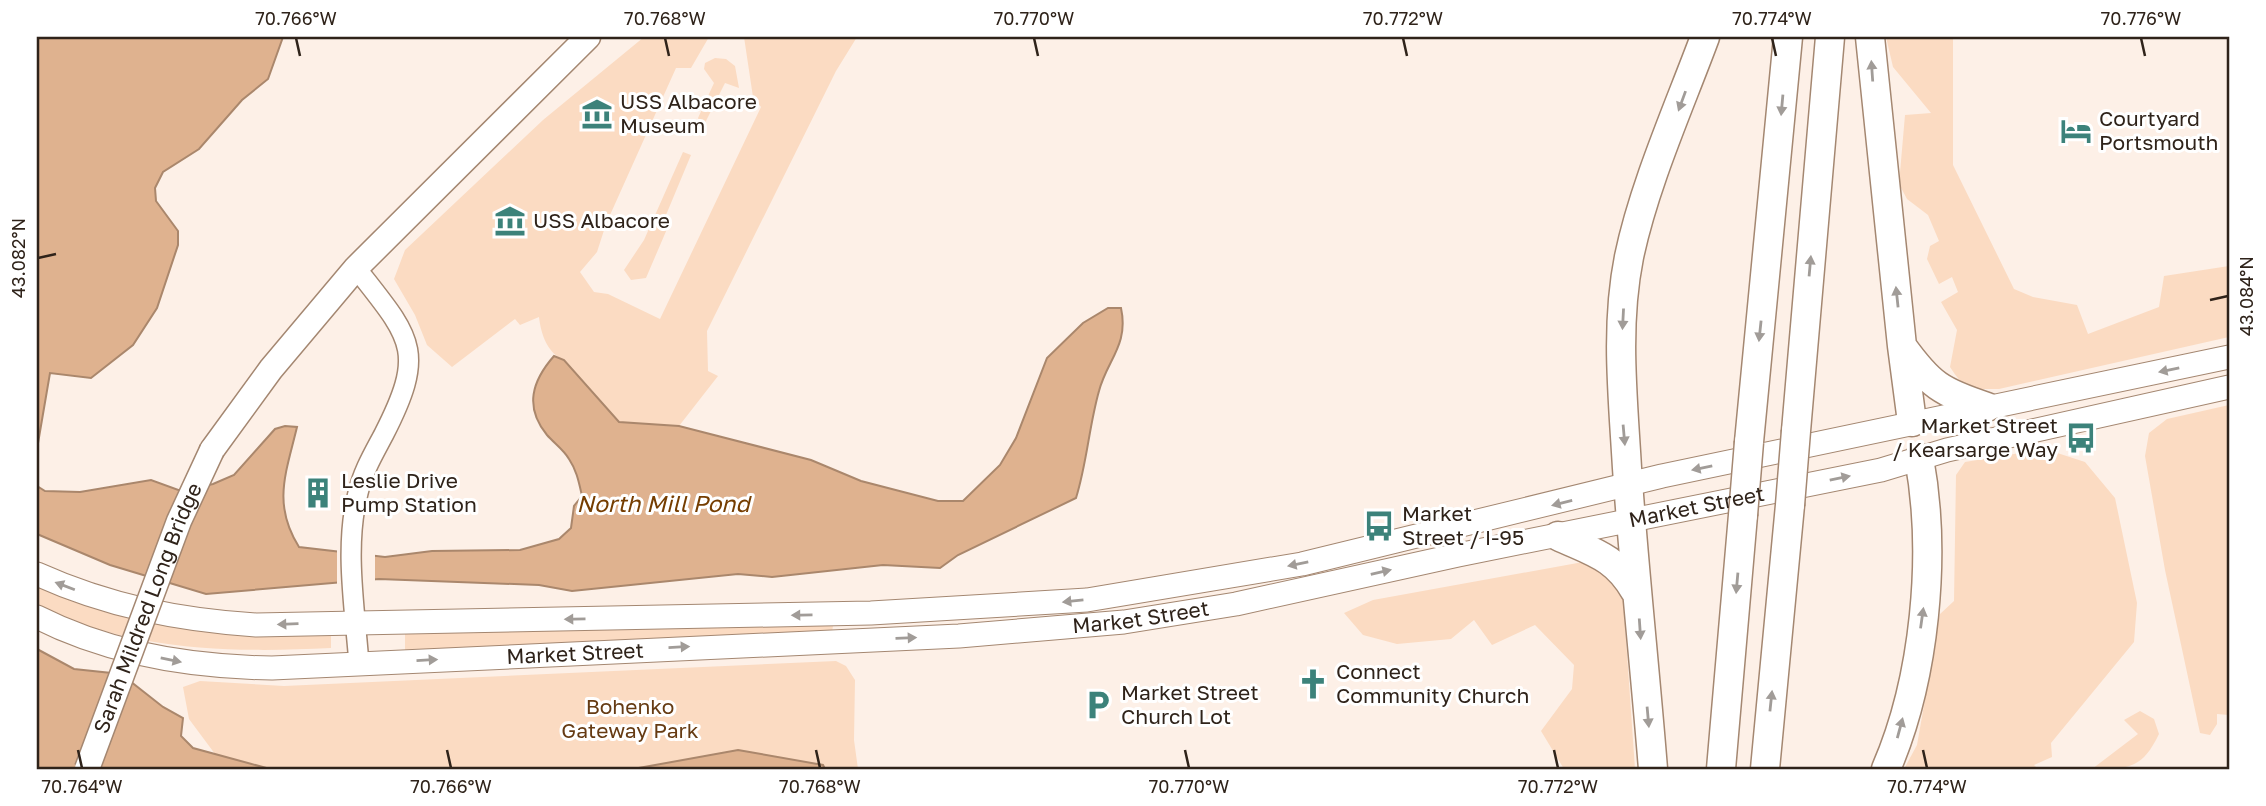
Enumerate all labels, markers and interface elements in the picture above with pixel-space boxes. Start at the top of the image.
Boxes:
text: 70.766°W [255,7,337,29]
text: 70.768°W [624,7,706,29]
text: 70.770°W [994,7,1074,29]
text: 70.772°W [1363,7,1443,29]
text: 70.774°W [1732,7,1812,29]
text: 70.776°W [2101,7,2181,29]
one-way arrow [1866,59,1877,81]
place label: USS Albacore Museum [620,88,757,138]
one-way arrow [1676,91,1687,112]
one-way arrow [1776,94,1787,116]
museum icon: USS Albacore Museum [580,97,614,131]
place label: Courtyard Portsmouth [2099,105,2219,155]
hotel icon: Courtyard Portsmouth [2059,114,2093,148]
museum icon: USS Albacore [493,204,527,238]
place label: USS Albacore [533,207,670,233]
text: 43.082°N [7,218,29,298]
one-way arrow [1805,255,1816,277]
text: 43.084°N [2235,256,2257,336]
one-way arrow [1891,286,1902,308]
one-way arrow [1617,308,1628,330]
one-way arrow [1754,320,1765,342]
one-way arrow [2158,364,2180,375]
place label: Market Street / Kearsarge Way [1893,412,2058,462]
bus stop icon: Market Street / Kearsarge Way [2064,421,2098,455]
one-way arrow [1619,424,1630,446]
one-way arrow [1691,462,1713,473]
place label: Leslie Drive Pump Station [341,467,477,517]
one-way arrow [1829,473,1851,484]
building icon: Leslie Drive Pump Station [301,476,335,510]
street label: Sarah Mildred Long Bridge [87,478,207,737]
street label: Market Street [1626,480,1766,532]
water label: North Mill Pond [576,489,752,517]
one-way arrow [1551,498,1573,509]
place label: Market Street / I-95 [1402,500,1524,550]
bus stop icon: Market Street / I-95 [1362,509,1396,543]
one-way arrow [1287,559,1309,570]
one-way arrow [1370,566,1392,577]
one-way arrow [1731,573,1742,595]
one-way arrow [55,581,76,592]
street label: Market Street [1071,595,1211,638]
one-way arrow [1062,596,1084,607]
one-way arrow [1917,607,1928,629]
one-way arrow [791,609,813,620]
one-way arrow [564,613,586,625]
one-way arrow [276,618,298,629]
one-way arrow [1635,618,1646,640]
one-way arrow [895,633,917,644]
street label: Market Street [506,637,644,669]
one-way arrow [668,641,690,652]
one-way arrow [160,654,182,665]
one-way arrow [416,654,438,665]
place label: Connect Community Church [1336,658,1529,708]
church icon: Connect Community Church [1296,667,1330,701]
place label: Market Street Church Lot [1121,679,1259,729]
parking icon: Market Street Church Lot [1081,688,1115,722]
one-way arrow [1766,690,1777,712]
park label: Bohenko Gateway Park [561,693,699,743]
one-way arrow [1643,706,1654,728]
one-way arrow [1896,717,1906,738]
text: 70.764°W [42,775,122,797]
text: 70.766°W [410,775,492,797]
text: 70.768°W [779,775,861,797]
text: 70.770°W [1149,775,1229,797]
text: 70.772°W [1518,775,1598,797]
text: 70.774°W [1887,775,1967,797]

